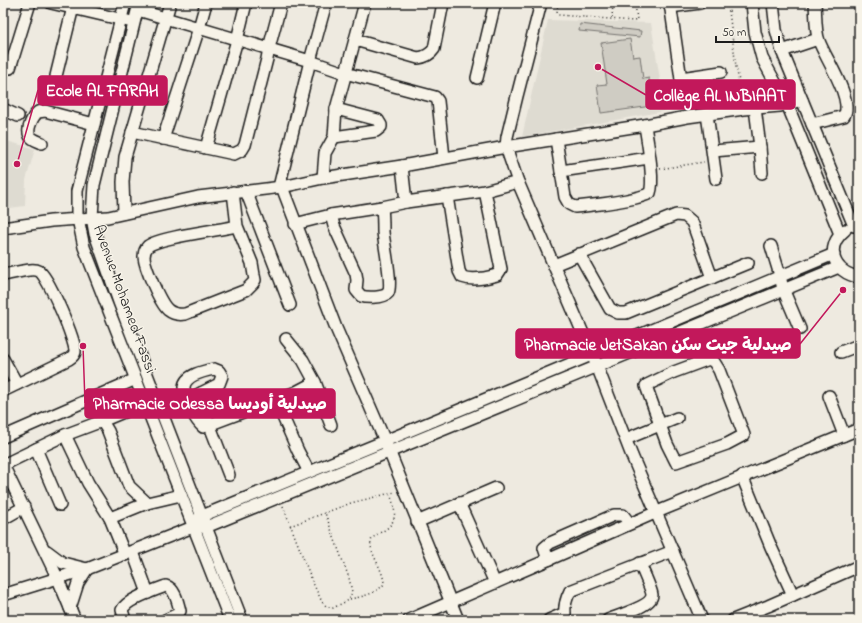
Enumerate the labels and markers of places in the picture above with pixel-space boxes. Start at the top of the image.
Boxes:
callout: Ecole AL FARAH [38,76,167,105]
callout: Collège AL INBIAAT [646,80,795,109]
callout: Pharmacie JetSakan صيدلية جيت سكن [516,329,800,358]
callout: Pharmacie Odessa صيدلية أوديسا [85,389,335,418]

